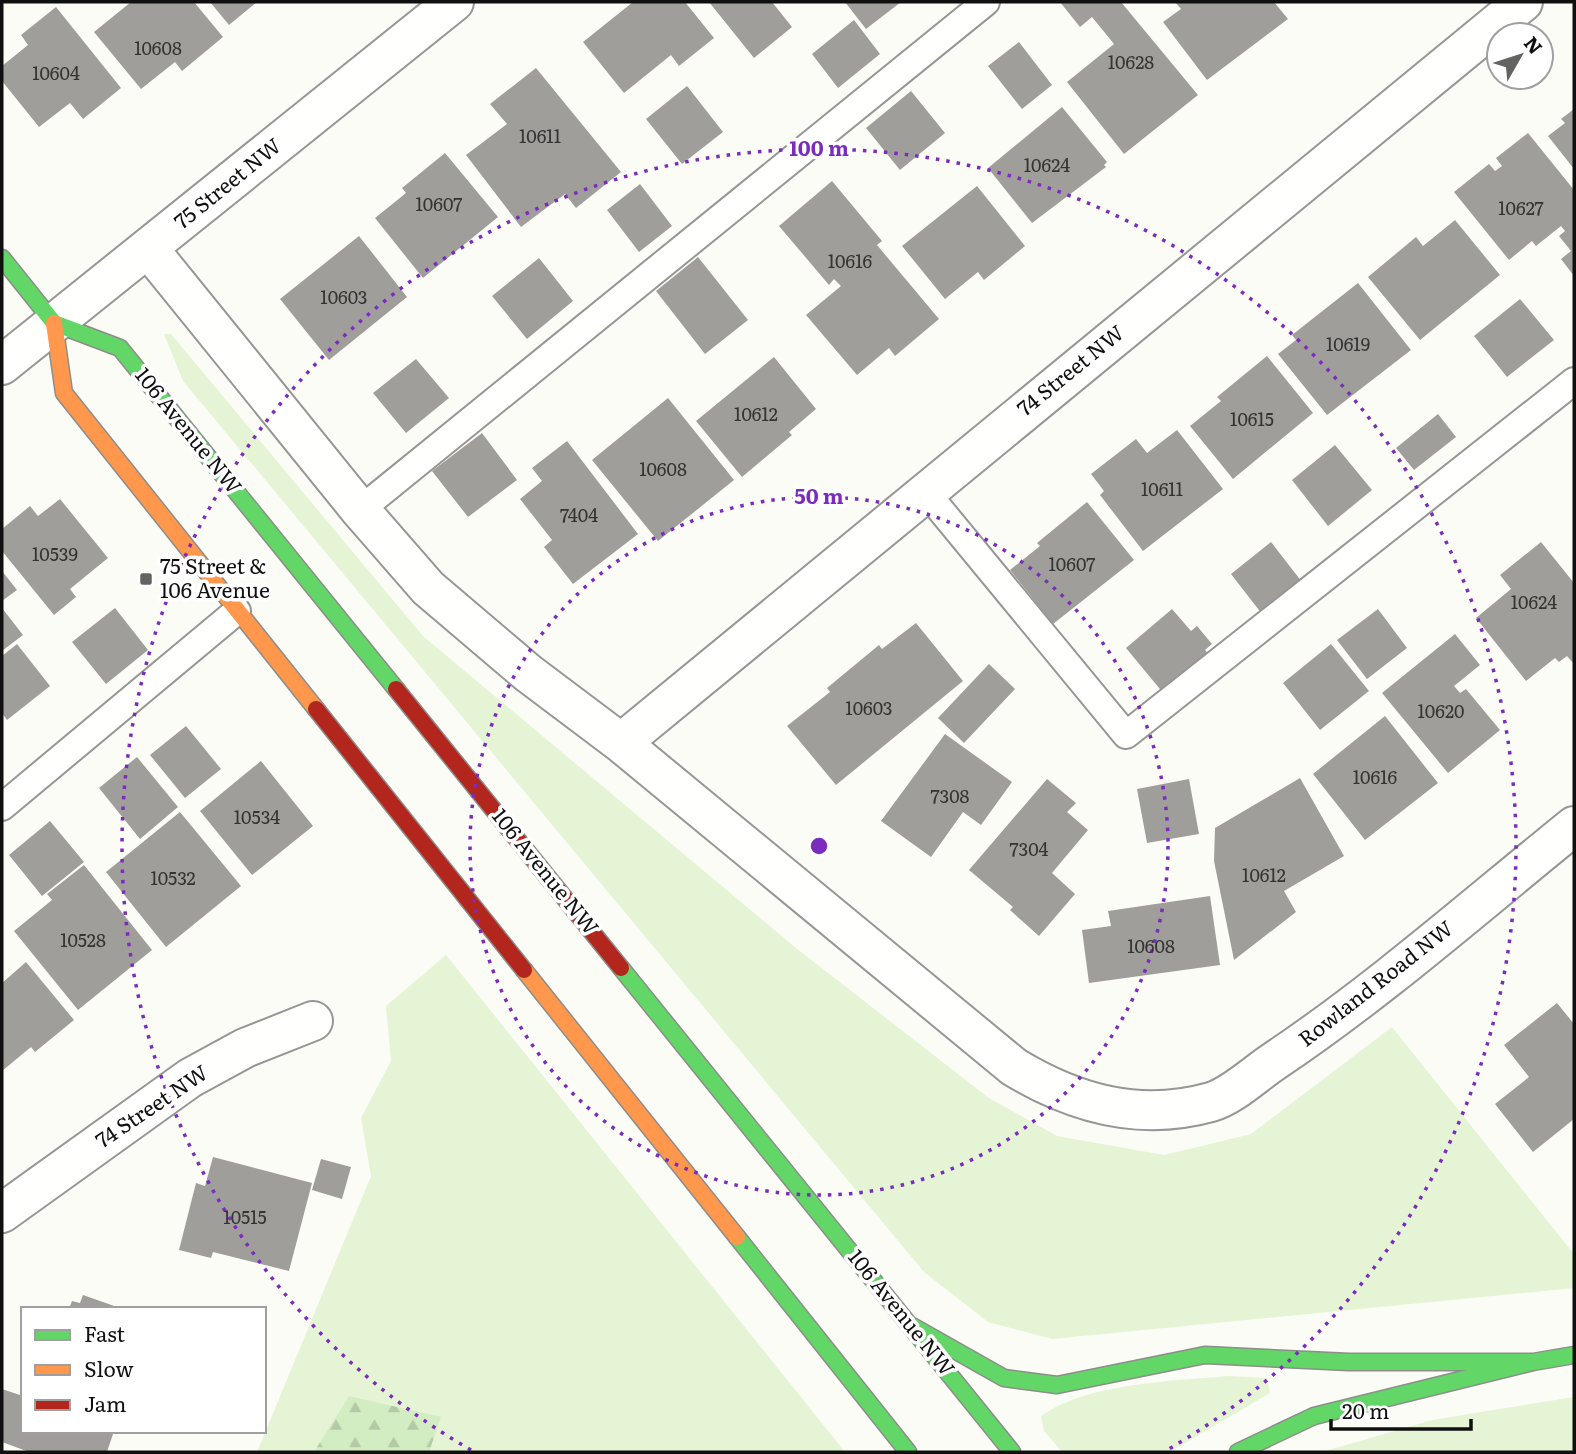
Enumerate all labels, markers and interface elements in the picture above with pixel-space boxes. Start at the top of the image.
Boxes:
north arrow [1485,21,1555,91]
text: N [1518,30,1550,60]
house number: 10608 [134,34,182,61]
house number: 10628 [1108,48,1154,75]
house number: 10604 [32,59,80,86]
house number: 10611 [519,122,561,149]
street label: 75 Street NW [166,129,287,235]
text: 100 m [789,131,849,162]
house number: 10624 [1024,151,1070,178]
house number: 10607 [416,190,462,217]
house number: 10627 [1498,194,1544,221]
house number: 10616 [828,247,873,274]
house number: 10603 [320,283,368,310]
street label: 74 Street NW [1009,316,1130,422]
house number: 10619 [1326,330,1370,357]
street label: 106 Avenue NW [129,360,251,499]
house number: 10612 [734,400,778,427]
house number: 10615 [1230,405,1274,432]
house number: 10608 [639,455,687,482]
house number: 10611 [1141,475,1183,502]
text: 50 m [794,479,844,510]
house number: 7404 [560,501,598,528]
house number: 10539 [32,540,78,567]
place label: 75 Street & 106 Avenue [160,549,270,604]
house number: 10607 [1049,550,1095,577]
marker: 75 Street & 106 Avenue [138,571,154,587]
house number: 10624 [1511,588,1557,615]
house number: 10603 [845,694,893,721]
house number: 10620 [1418,697,1464,724]
house number: 10616 [1353,763,1398,790]
house number: 7308 [930,782,970,809]
street label: 106 Avenue NW [486,801,608,940]
house number: 10534 [234,803,280,830]
centre of rings [807,834,831,858]
house number: 7304 [1009,835,1049,862]
house number: 10612 [1242,861,1286,888]
house number: 10532 [150,864,196,891]
street label: Rowland Road NW [1290,912,1458,1052]
house number: 10528 [60,926,106,953]
house number: 10608 [1127,932,1175,959]
street label: 74 Street NW [88,1056,213,1154]
house number: 10515 [223,1203,267,1230]
street label: 106 Avenue NW [842,1242,964,1381]
legend [21,1307,266,1433]
text: Fast [84,1317,125,1348]
text: Slow [84,1352,134,1383]
text: Jam [84,1387,126,1418]
scale bar [1331,1388,1471,1432]
text: 20 m [1342,1394,1389,1425]

